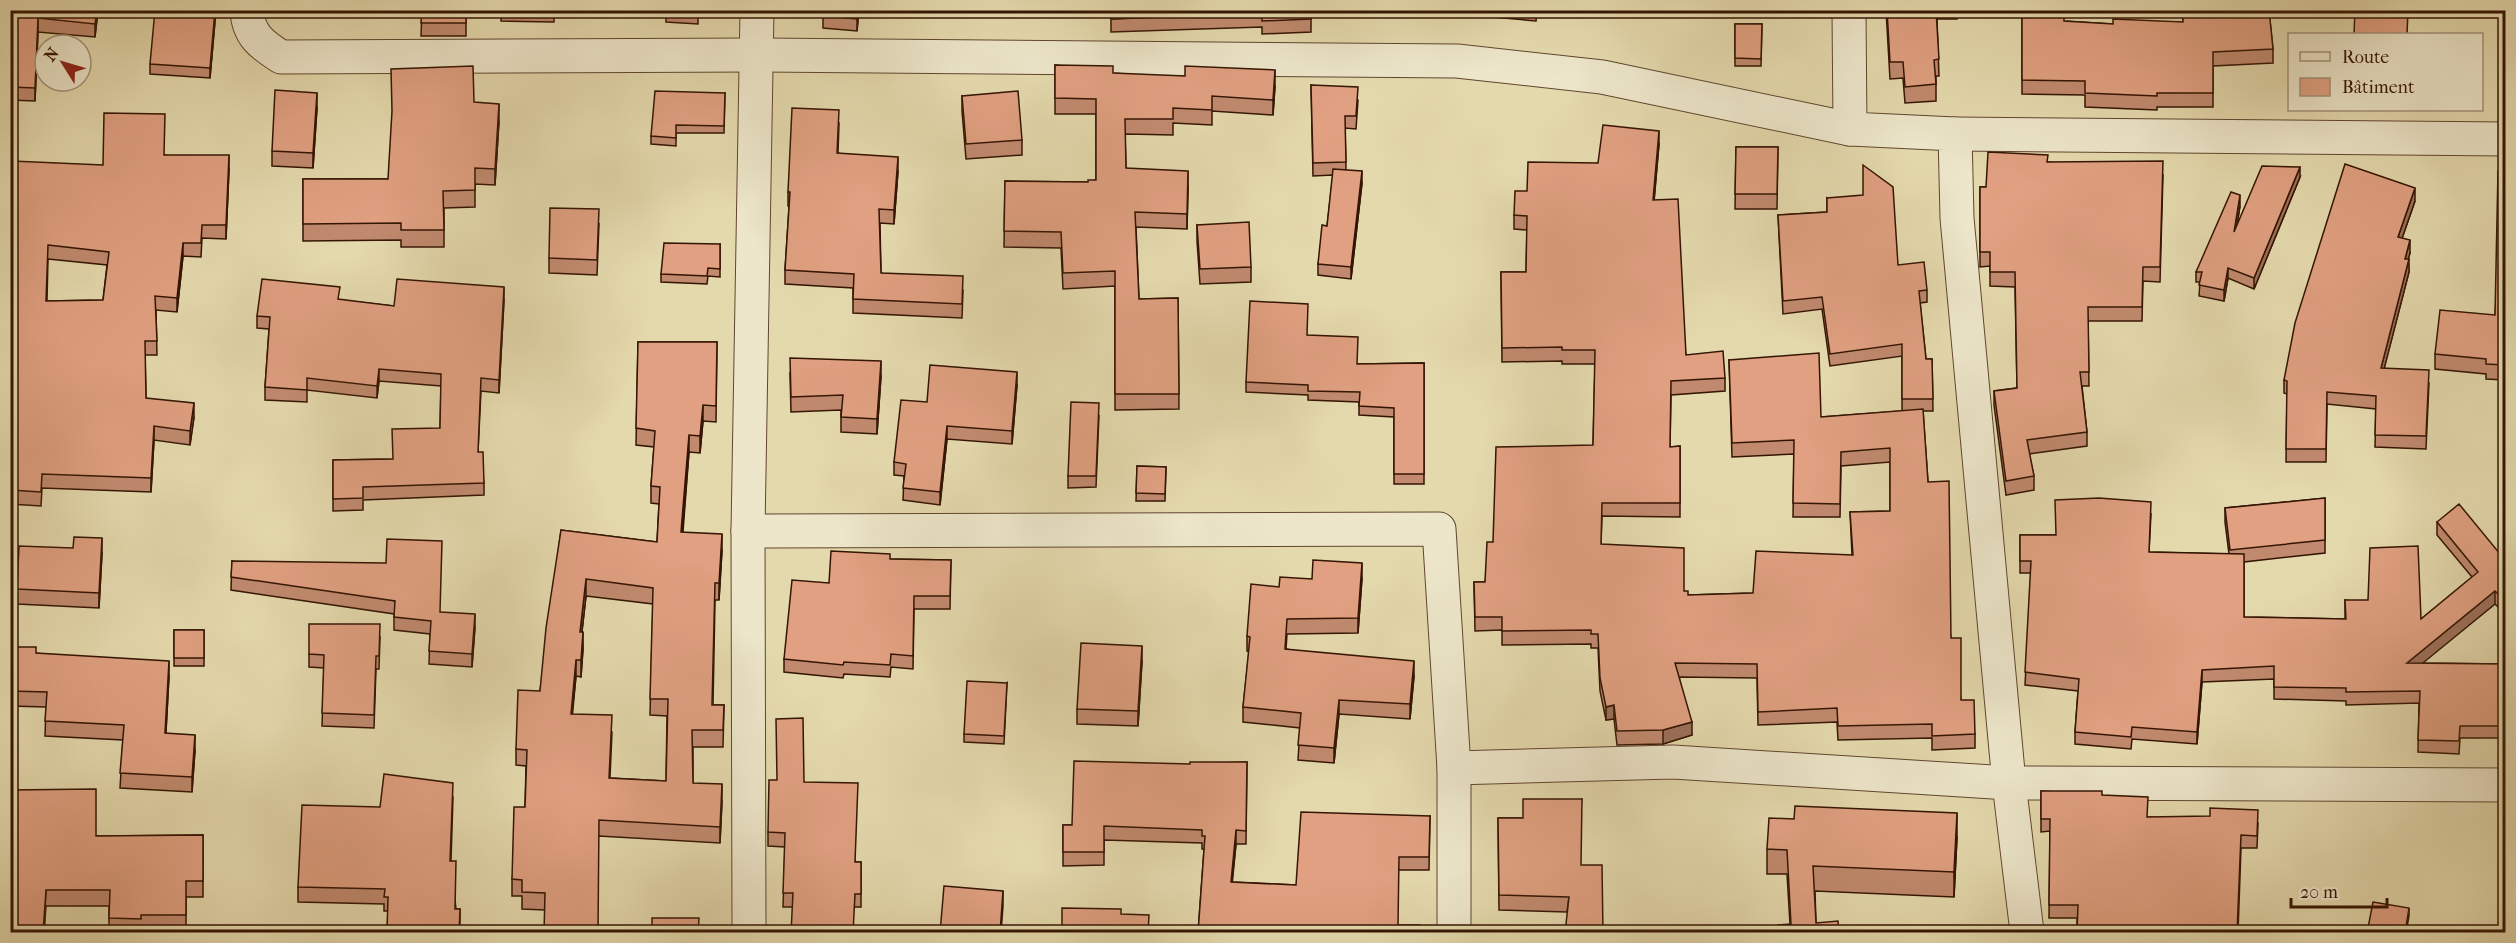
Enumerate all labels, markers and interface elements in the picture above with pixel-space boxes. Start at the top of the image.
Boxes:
north arrow [33,33,93,93]
legend [2288,33,2483,111]
text: N [40,43,63,65]
text: Route [2342,47,2389,68]
text: Bâtiment [2342,77,2415,98]
scale bar [2291,871,2387,909]
text: 20 m [2300,882,2338,903]

